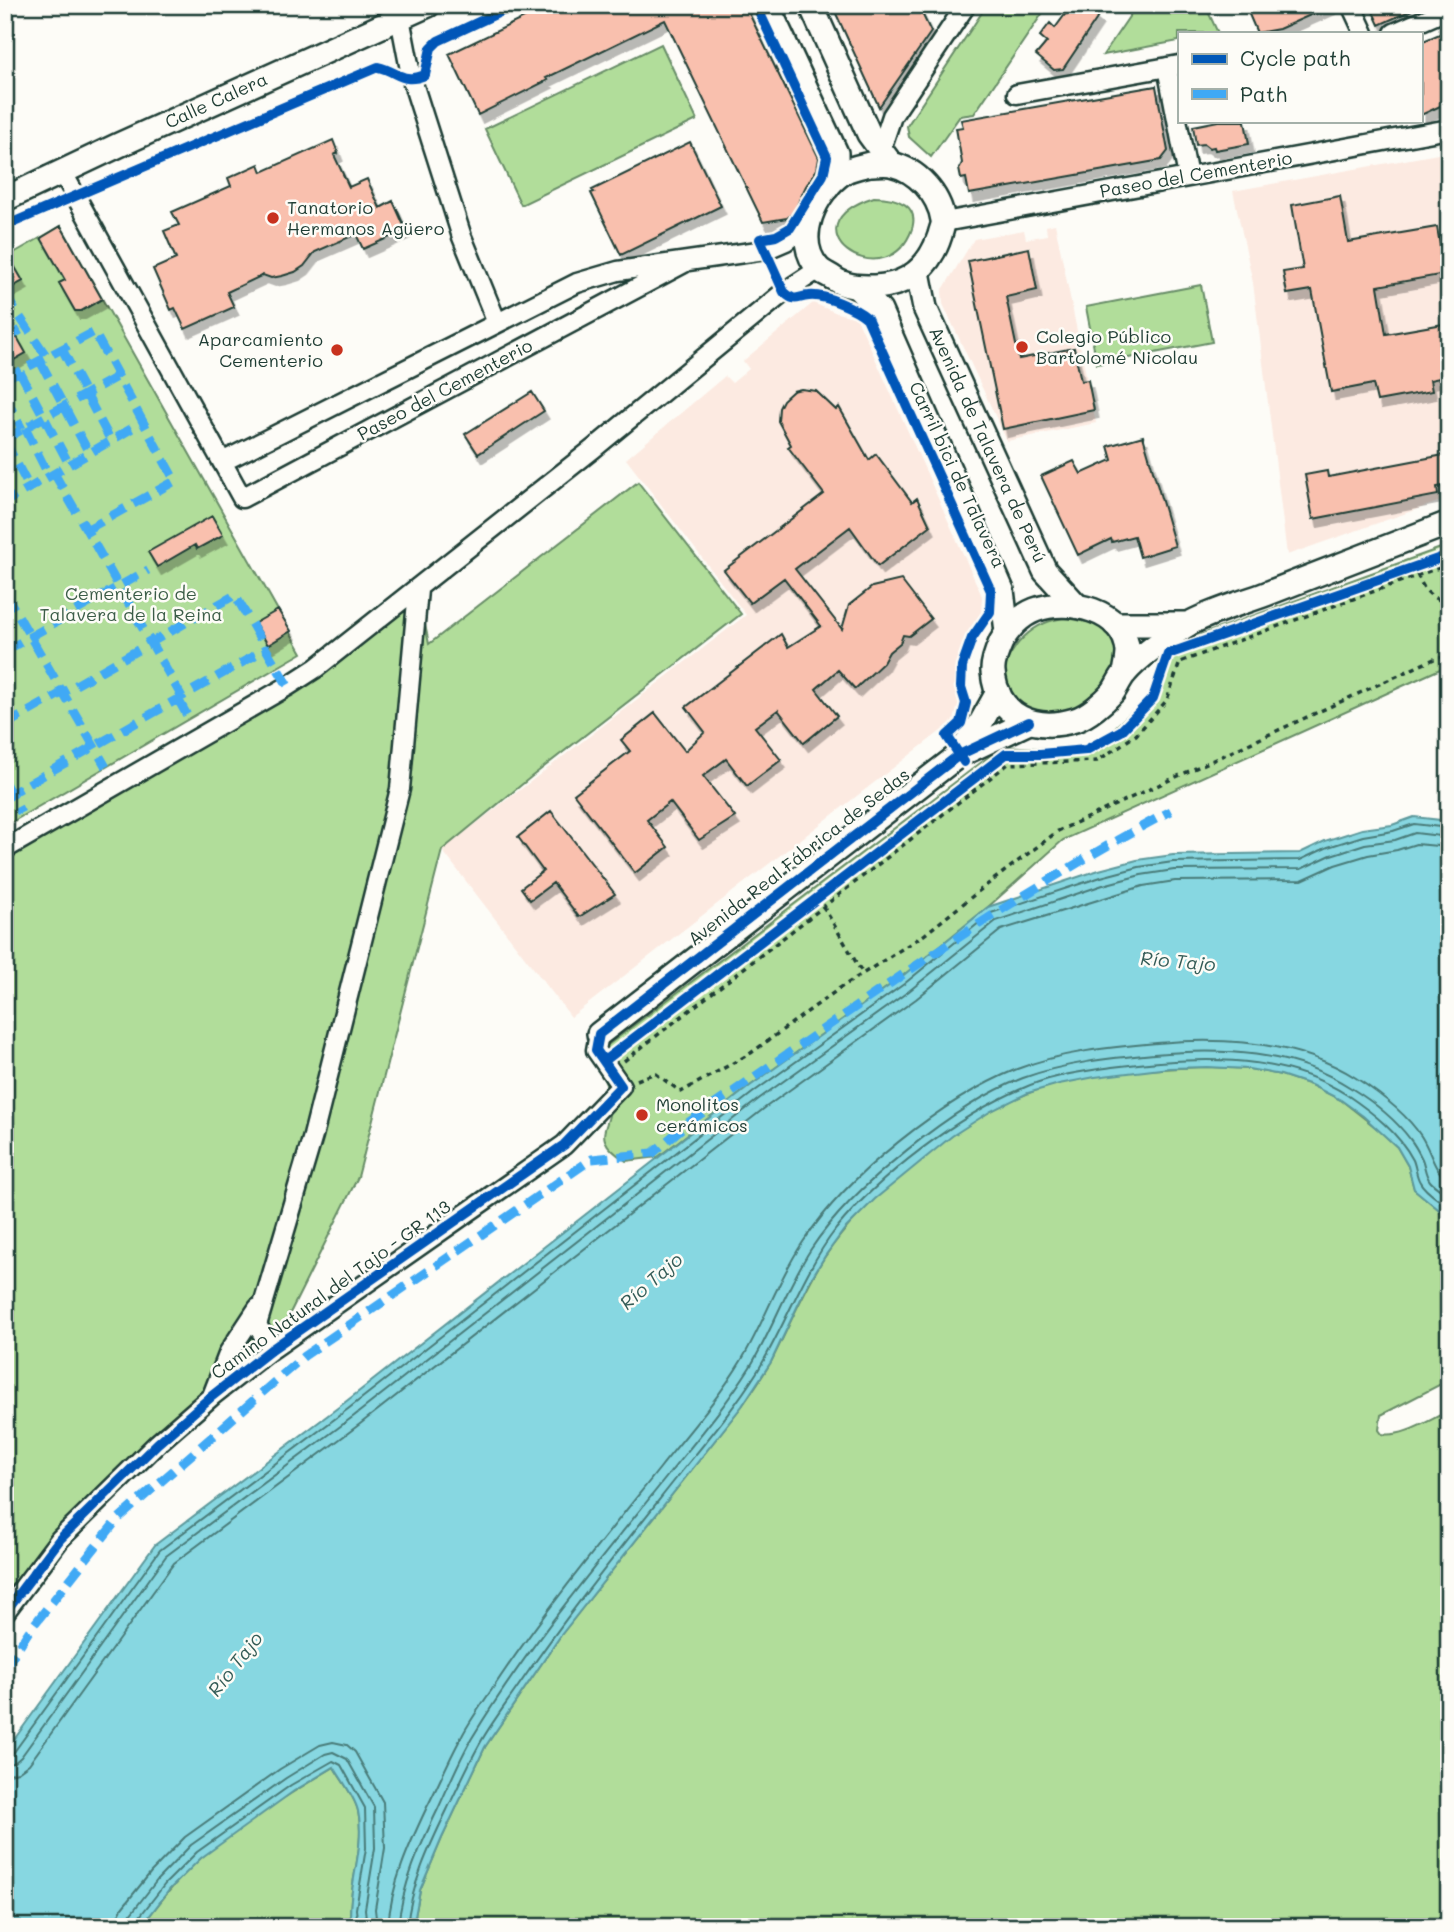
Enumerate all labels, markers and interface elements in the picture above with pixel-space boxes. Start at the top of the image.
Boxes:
legend [1178,32,1422,122]
text: Cycle path [1240,44,1350,71]
street label: Calle Calera [161,66,271,134]
text: Path [1240,80,1287,107]
street label: Paseo del Cementerio [1098,145,1294,203]
place label: Tanatorio Hermanos Agüero [287,195,445,240]
marker: Tanatorio Hermanos Agüero [265,210,281,226]
street label: Avenida de Talavera de Perú [924,323,1053,566]
place label: Colegio Público Bartolomé Nicolau [1036,324,1198,369]
place label: Aparcamiento Cementerio [198,327,323,372]
street label: Paseo del Cementerio [353,333,537,446]
marker: Colegio Público Bartolomé Nicolau [1014,339,1030,355]
marker: Aparcamiento Cementerio [329,342,345,358]
street label: Carril bici de Talavera [904,378,1012,572]
park label: Cementerio de Talavera de la Reina [40,581,222,626]
street label: Avenida Real Fábrica de Sedas [683,762,914,950]
water label: Río Tajo [1139,945,1217,976]
place label: Monolitos cerámicos [656,1092,748,1137]
marker: Monolitos cerámicos [634,1107,650,1123]
street label: Camino Natural del Tajo - GR 113 [206,1194,455,1384]
water label: Río Tajo [614,1246,687,1315]
water label: Río Tajo [201,1626,268,1701]

